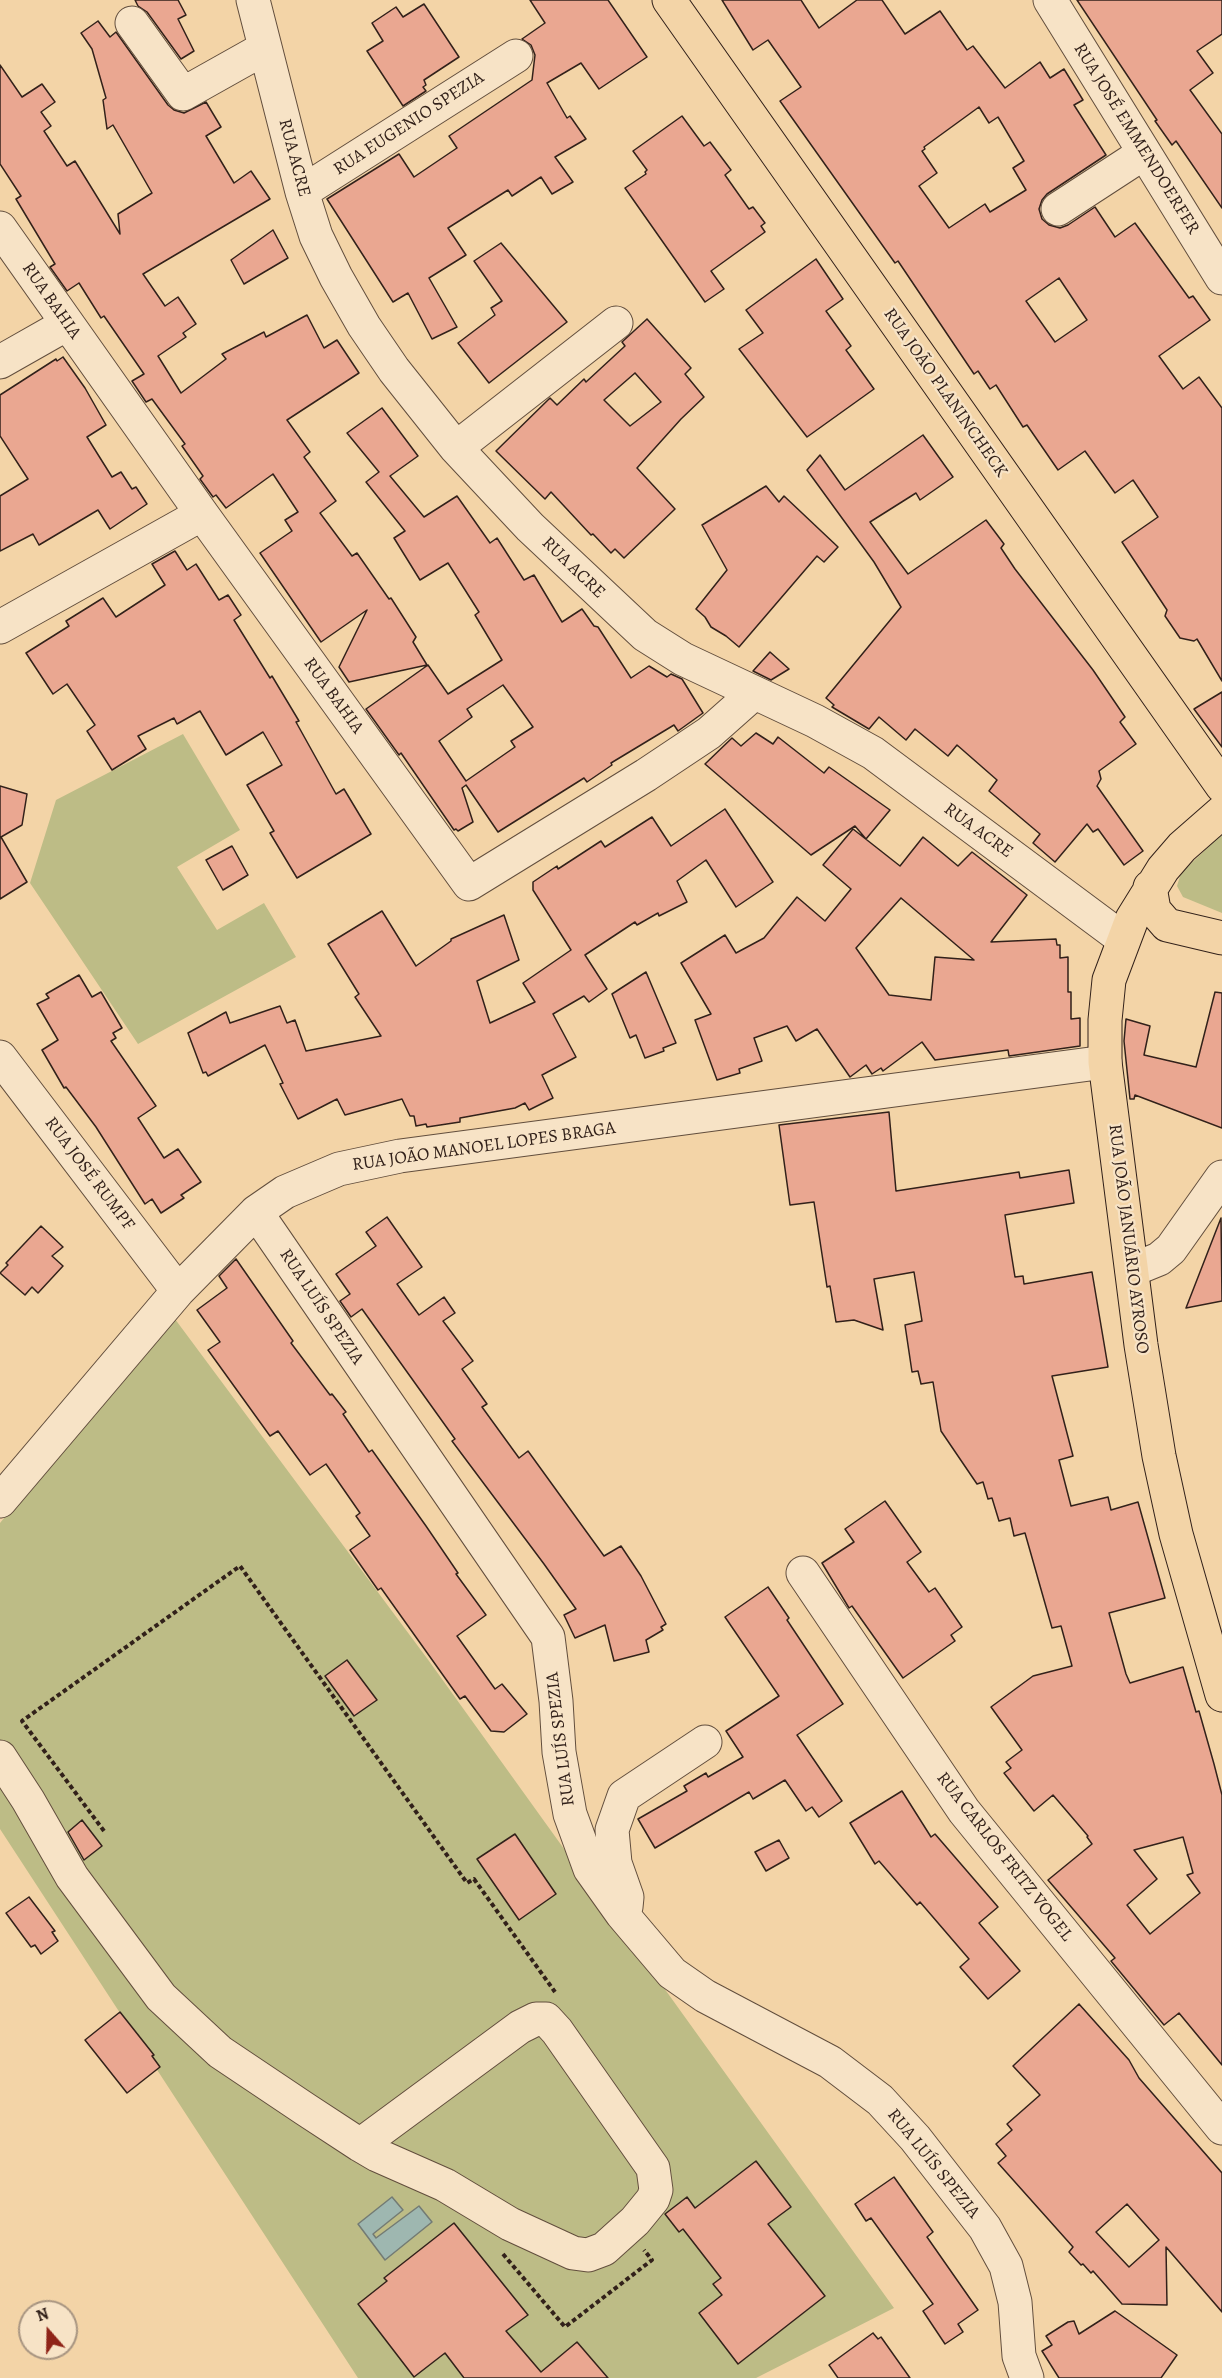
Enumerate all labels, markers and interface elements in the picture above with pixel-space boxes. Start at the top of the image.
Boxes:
street label: RUA JOSÉ EMMENDOERFER [1068,39,1204,239]
street label: RUA EUGENIO SPEZIA [330,67,488,181]
street label: RUA ACRE [273,117,315,199]
street label: RUA BAHIA [17,259,85,343]
street label: RUA JOÃO PLANINCHECK [878,304,1012,482]
street label: RUA ACRE [537,532,609,604]
street label: RUA BAHIA [298,654,368,738]
street label: RUA ACRE [939,799,1017,863]
street label: RUA JOSÉ RUMPF [39,1113,139,1235]
street label: RUA JOÃO MANOEL LOPES BRAGA [351,1118,617,1176]
street label: RUA JOÃO JANUÁRIO AYROSO [1103,1123,1153,1355]
street label: RUA LUÍS SPEZIA [274,1245,368,1369]
street label: RUA LUÍS SPEZIA [542,1671,580,1807]
street label: RUA CARLOS FRITZ VOGEL [931,1768,1077,1946]
street label: RUA LUÍS SPEZIA [882,2105,984,2223]
north arrow [18,2300,78,2360]
text: N [33,2303,52,2327]

